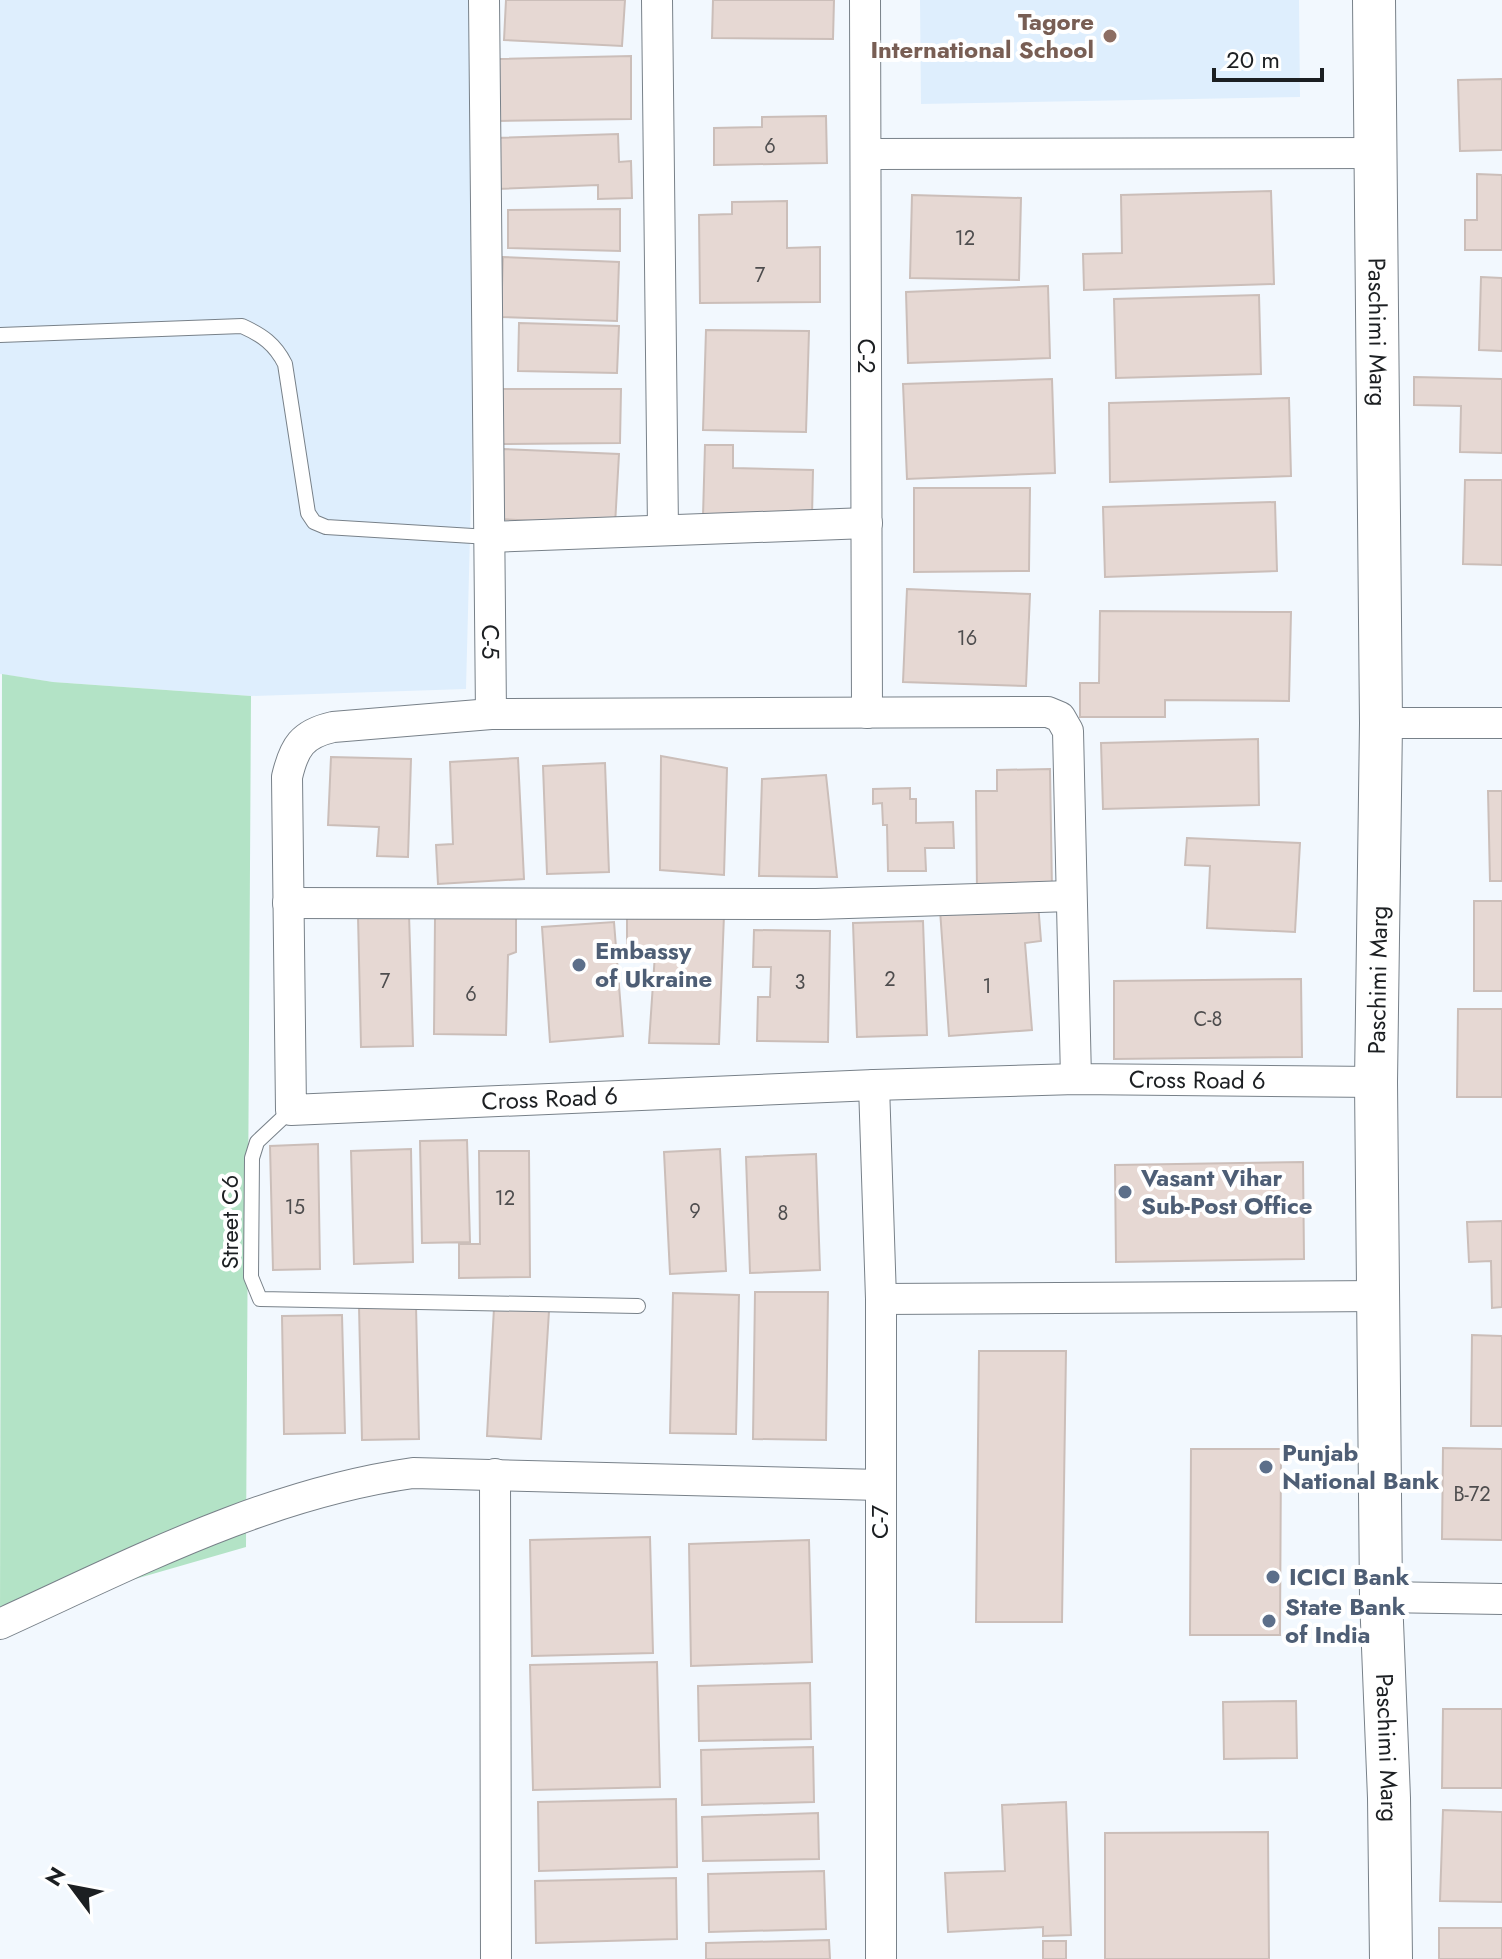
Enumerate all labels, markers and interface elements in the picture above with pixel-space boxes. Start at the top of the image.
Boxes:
place label: Tagore International School [870,4,1094,67]
marker: Tagore International School [1101,27,1119,45]
scale bar [1214,32,1322,82]
text: 20 m [1226,42,1280,77]
house number: 6 [764,132,776,161]
house number: 12 [955,224,975,253]
street label: Paschimi Marg [1359,257,1396,407]
house number: 7 [755,261,766,290]
street label: C-2 [849,338,884,374]
street label: C-5 [473,624,508,660]
house number: 16 [957,624,977,653]
street label: Paschimi Marg [1359,905,1396,1055]
place label: Embassy of Ukraine [595,933,712,996]
marker: Embassy of Ukraine [570,956,588,974]
house number: 2 [884,965,896,994]
house number: 7 [380,967,391,996]
house number: 3 [795,968,806,997]
house number: 1 [983,972,992,1001]
house number: 6 [465,980,477,1009]
house number: C-8 [1194,1005,1222,1034]
street label: Cross Road 6 [1129,1062,1266,1098]
street label: Cross Road 6 [481,1078,619,1119]
place label: Vasant Vihar Sub-Post Office [1140,1160,1313,1223]
street label: Street C6 [212,1175,247,1269]
marker: Vasant Vihar Sub-Post Office [1116,1183,1134,1201]
house number: 12 [495,1184,515,1213]
house number: 15 [285,1193,305,1222]
house number: 9 [689,1197,701,1226]
house number: 8 [778,1199,788,1228]
place label: Punjab National Bank [1282,1435,1439,1498]
marker: Punjab National Bank [1257,1458,1275,1476]
house number: B-72 [1453,1480,1491,1509]
street label: C-7 [862,1505,897,1539]
place label: ICICI Bank [1289,1559,1410,1594]
marker: ICICI Bank [1264,1568,1282,1586]
place label: State Bank of India [1285,1589,1406,1652]
marker: State Bank of India [1260,1612,1278,1630]
street label: Paschimi Marg [1367,1673,1407,1822]
north arrow [32,1847,112,1927]
text: N [37,1861,73,1892]

